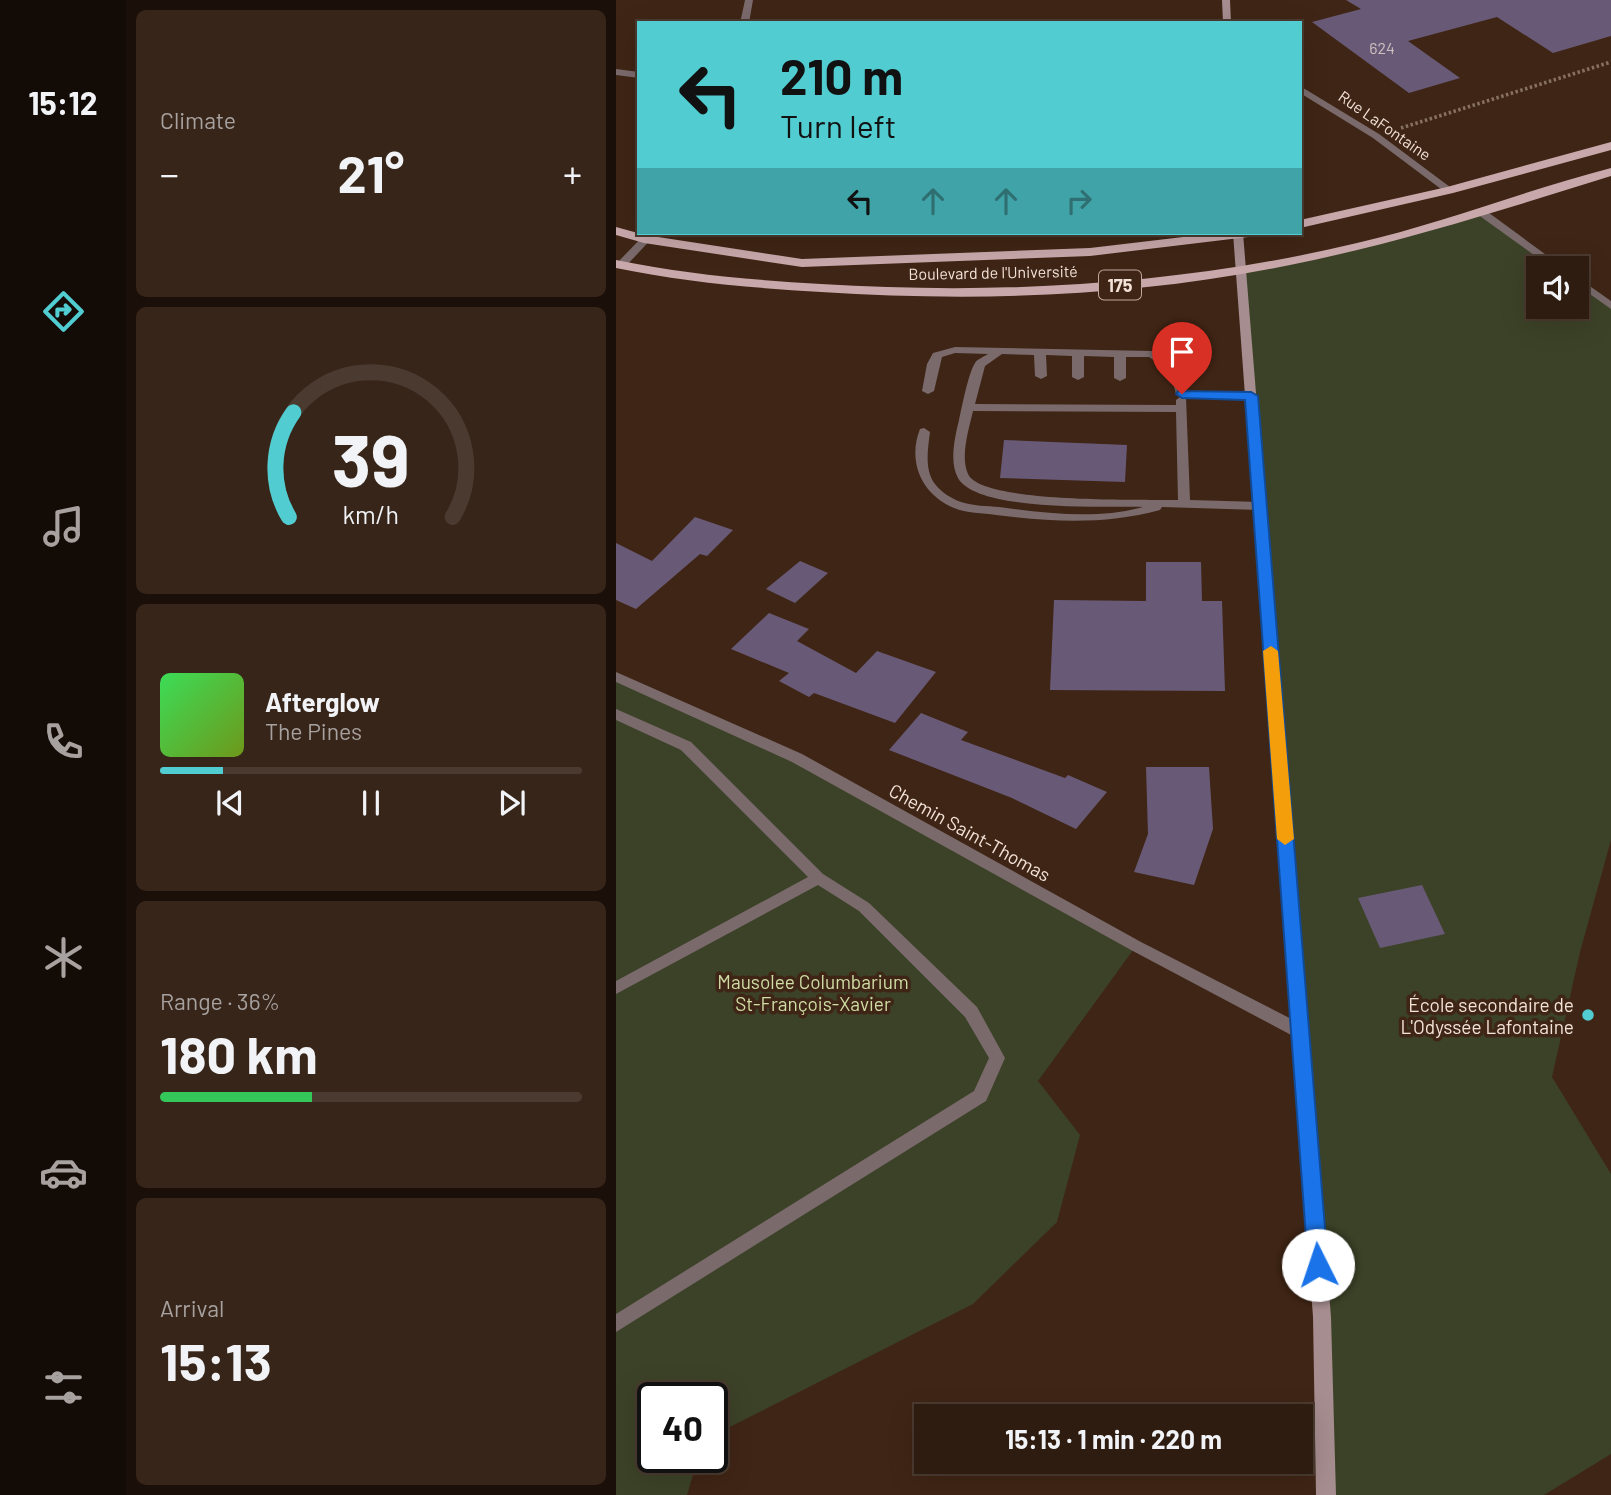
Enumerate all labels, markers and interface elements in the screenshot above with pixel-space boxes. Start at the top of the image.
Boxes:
house number: 624 [1369,38,1395,57]
text: 210 m [780,46,903,105]
icon: left [665,49,756,140]
text: 15:12 [28,83,98,121]
street label: Rue LaFontaine [1335,86,1435,164]
text: Climate [160,106,236,134]
text: Turn left [780,106,897,144]
text: 21° [338,141,404,203]
text: − [160,150,179,196]
text: + [563,150,582,196]
icon: left [841,182,879,220]
icon: ahead [914,182,952,220]
icon: ahead [987,182,1025,220]
icon: right [1060,182,1098,220]
map controls [1526,256,1589,319]
button: sound [1526,256,1589,319]
street label: Boulevard de l'Université [908,261,1078,283]
road number: 175 [1099,270,1141,300]
icon: directions [39,287,88,336]
pin [1152,322,1212,394]
icon: arrive [1163,333,1201,371]
text: 39 [332,414,410,502]
text: km/h [343,498,399,528]
icon: music [39,502,88,551]
text: Afterglow [265,686,380,717]
icon: phone [39,717,88,766]
text: The Pines [265,717,362,745]
street label: Chemin Saint-Thomas [885,778,1055,886]
icon: previous [211,784,249,822]
icon: pause [352,784,390,822]
icon: next [493,784,531,822]
icon: climate [39,933,88,982]
park label: Mausolee Columbarium St-François-Xavier [717,970,909,1015]
text: Range · 36% [160,987,280,1015]
place label: École secondaire de L'Odyssée Lafontaine [1400,993,1574,1038]
marker: École secondaire de L'Odyssée Lafontaine [1580,1007,1596,1023]
text: 180 km [160,1022,318,1084]
icon: car [39,1148,88,1197]
position arrow [1281,1228,1355,1302]
text: Arrival [160,1294,224,1322]
text: 15:13 [160,1329,272,1391]
icon: filters [39,1363,88,1412]
speed limit sign: 40 [637,1382,728,1473]
text: 15:13 · 1 min · 220 m [1005,1423,1222,1454]

